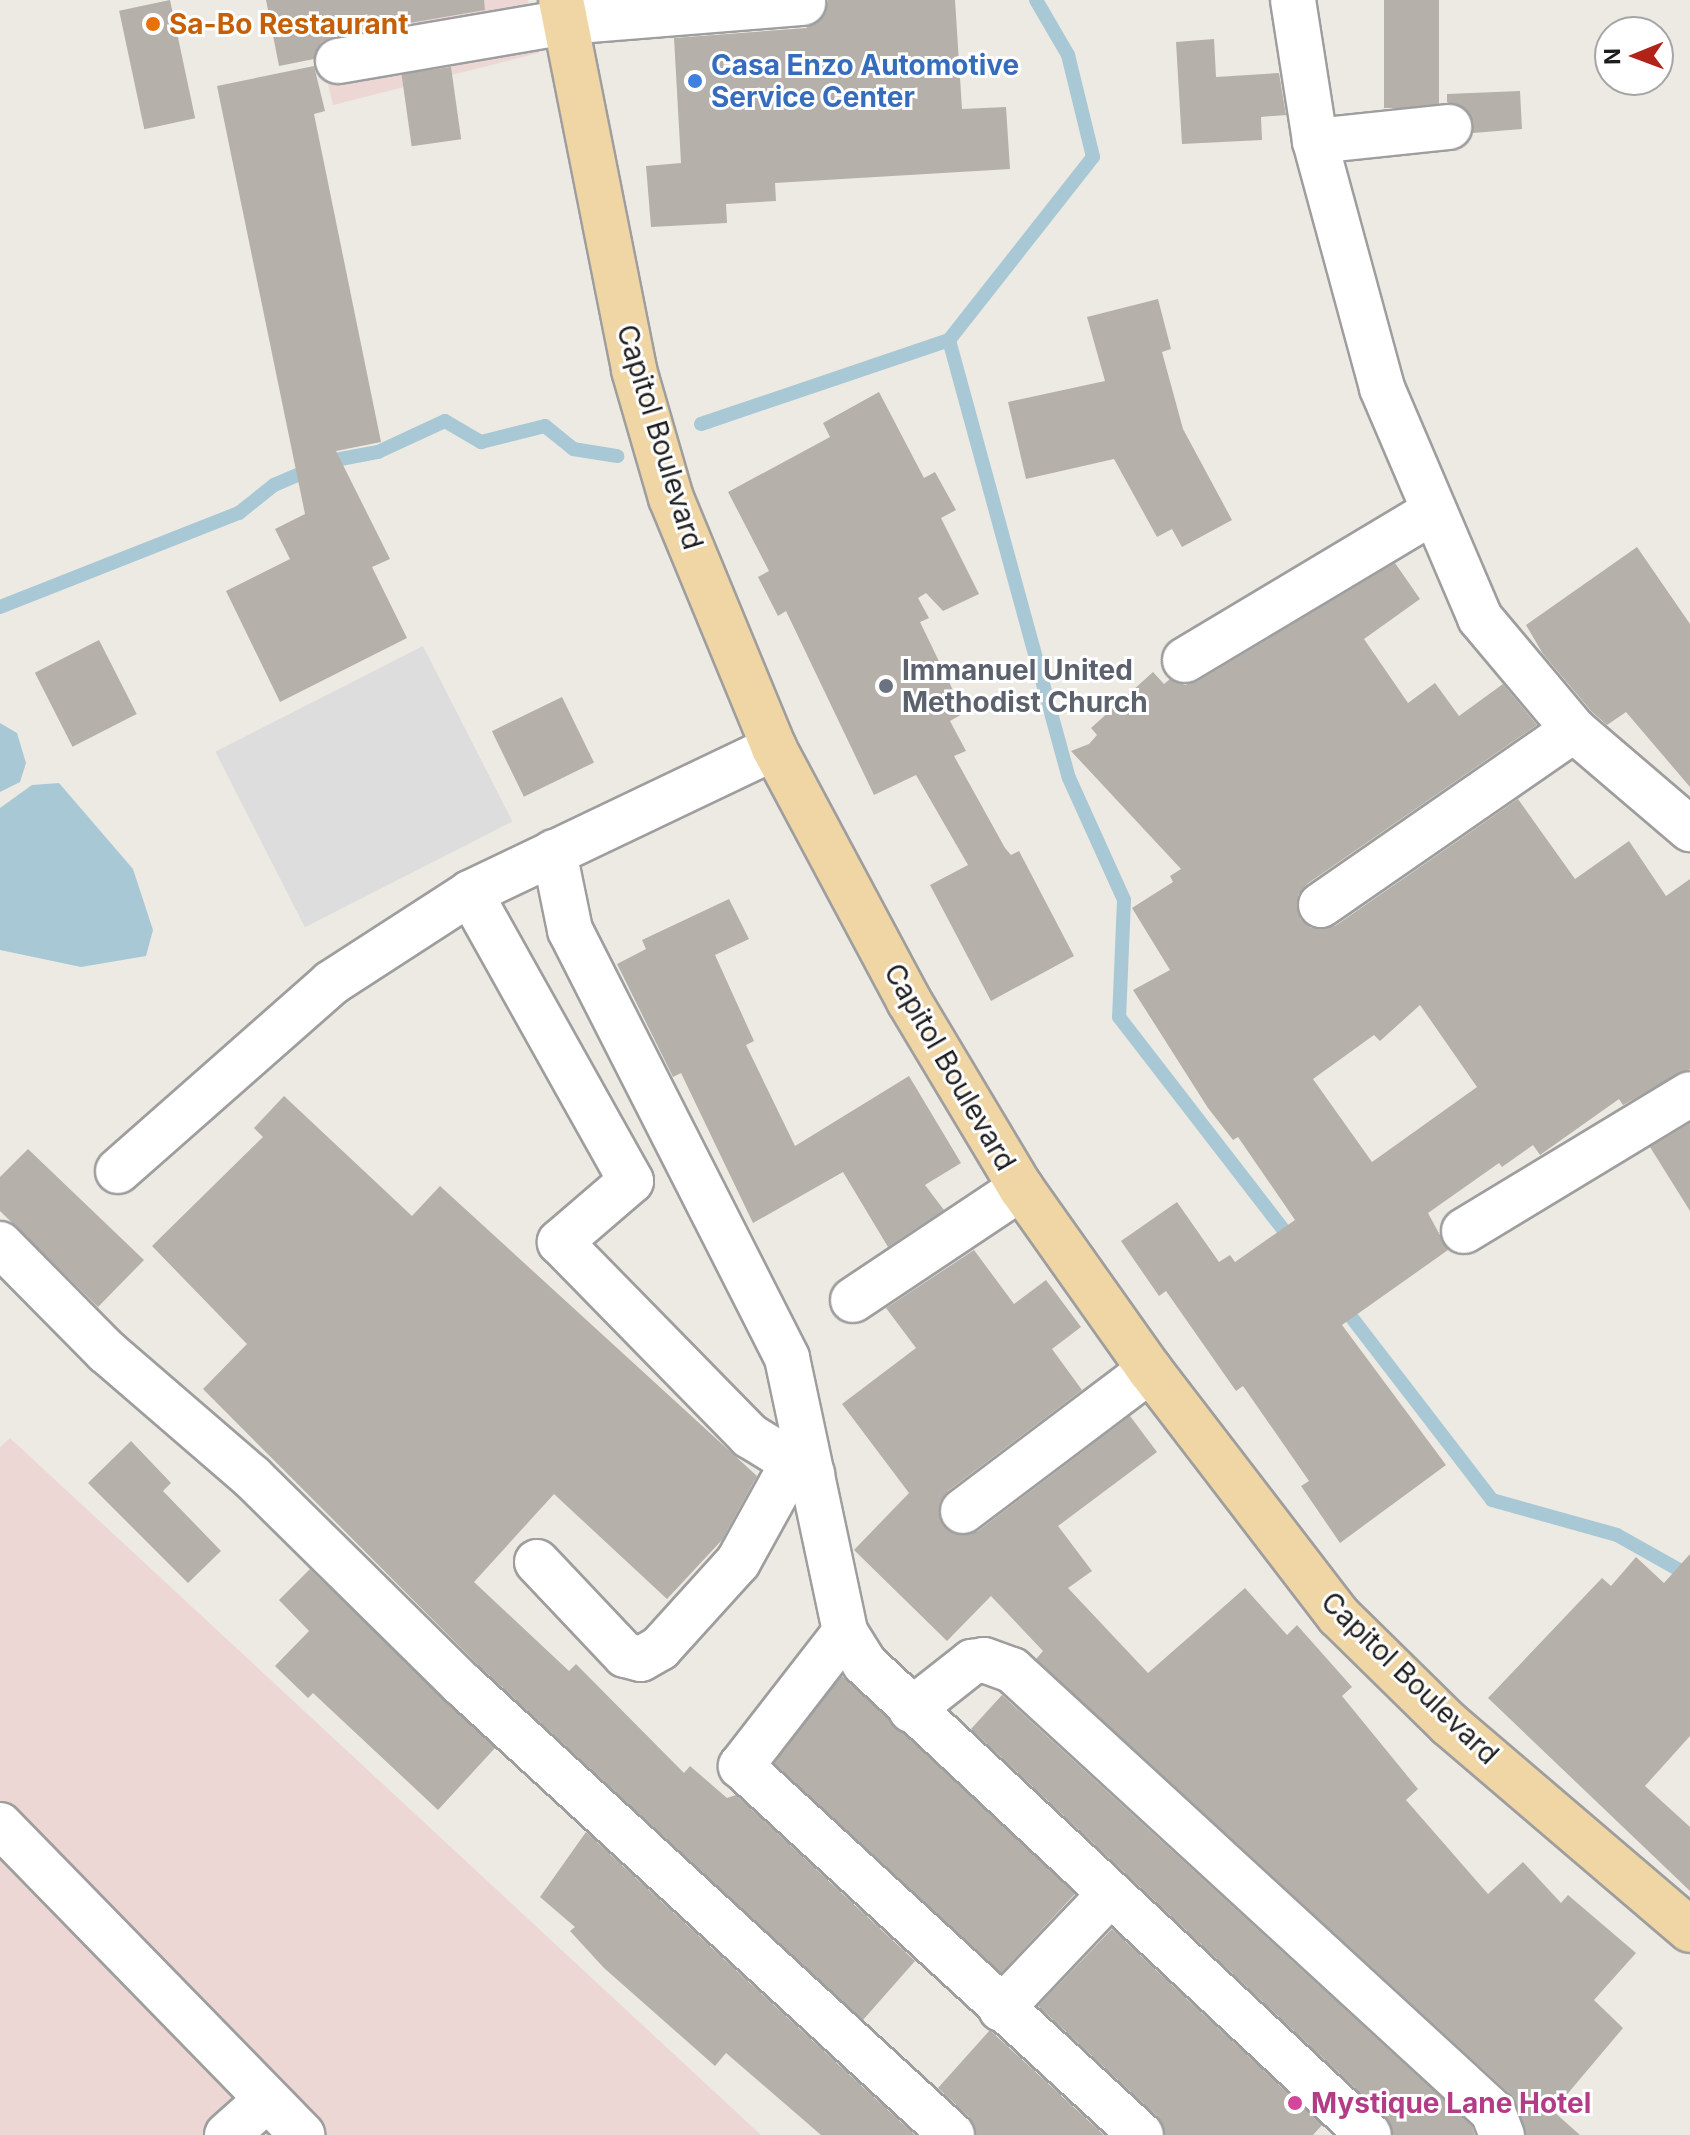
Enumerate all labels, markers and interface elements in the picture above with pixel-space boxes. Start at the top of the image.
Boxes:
place label: Sa-Bo Restaurant [169,7,408,41]
marker: Sa-Bo Restaurant [144,15,162,33]
north arrow [1594,16,1674,96]
place label: Casa Enzo Automotive Service Center [711,48,1019,114]
text: N [1599,48,1625,65]
marker: Casa Enzo Automotive Service Center [686,72,704,90]
street label: Capitol Boulevard [610,321,710,553]
place label: Immanuel United Methodist Church [902,653,1148,719]
marker: Immanuel United Methodist Church [877,677,895,695]
street label: Capitol Boulevard [877,958,1023,1176]
street label: Capitol Boulevard [1314,1585,1506,1771]
place label: Mystique Lane Hotel [1311,2086,1591,2120]
marker: Mystique Lane Hotel [1286,2094,1304,2112]

